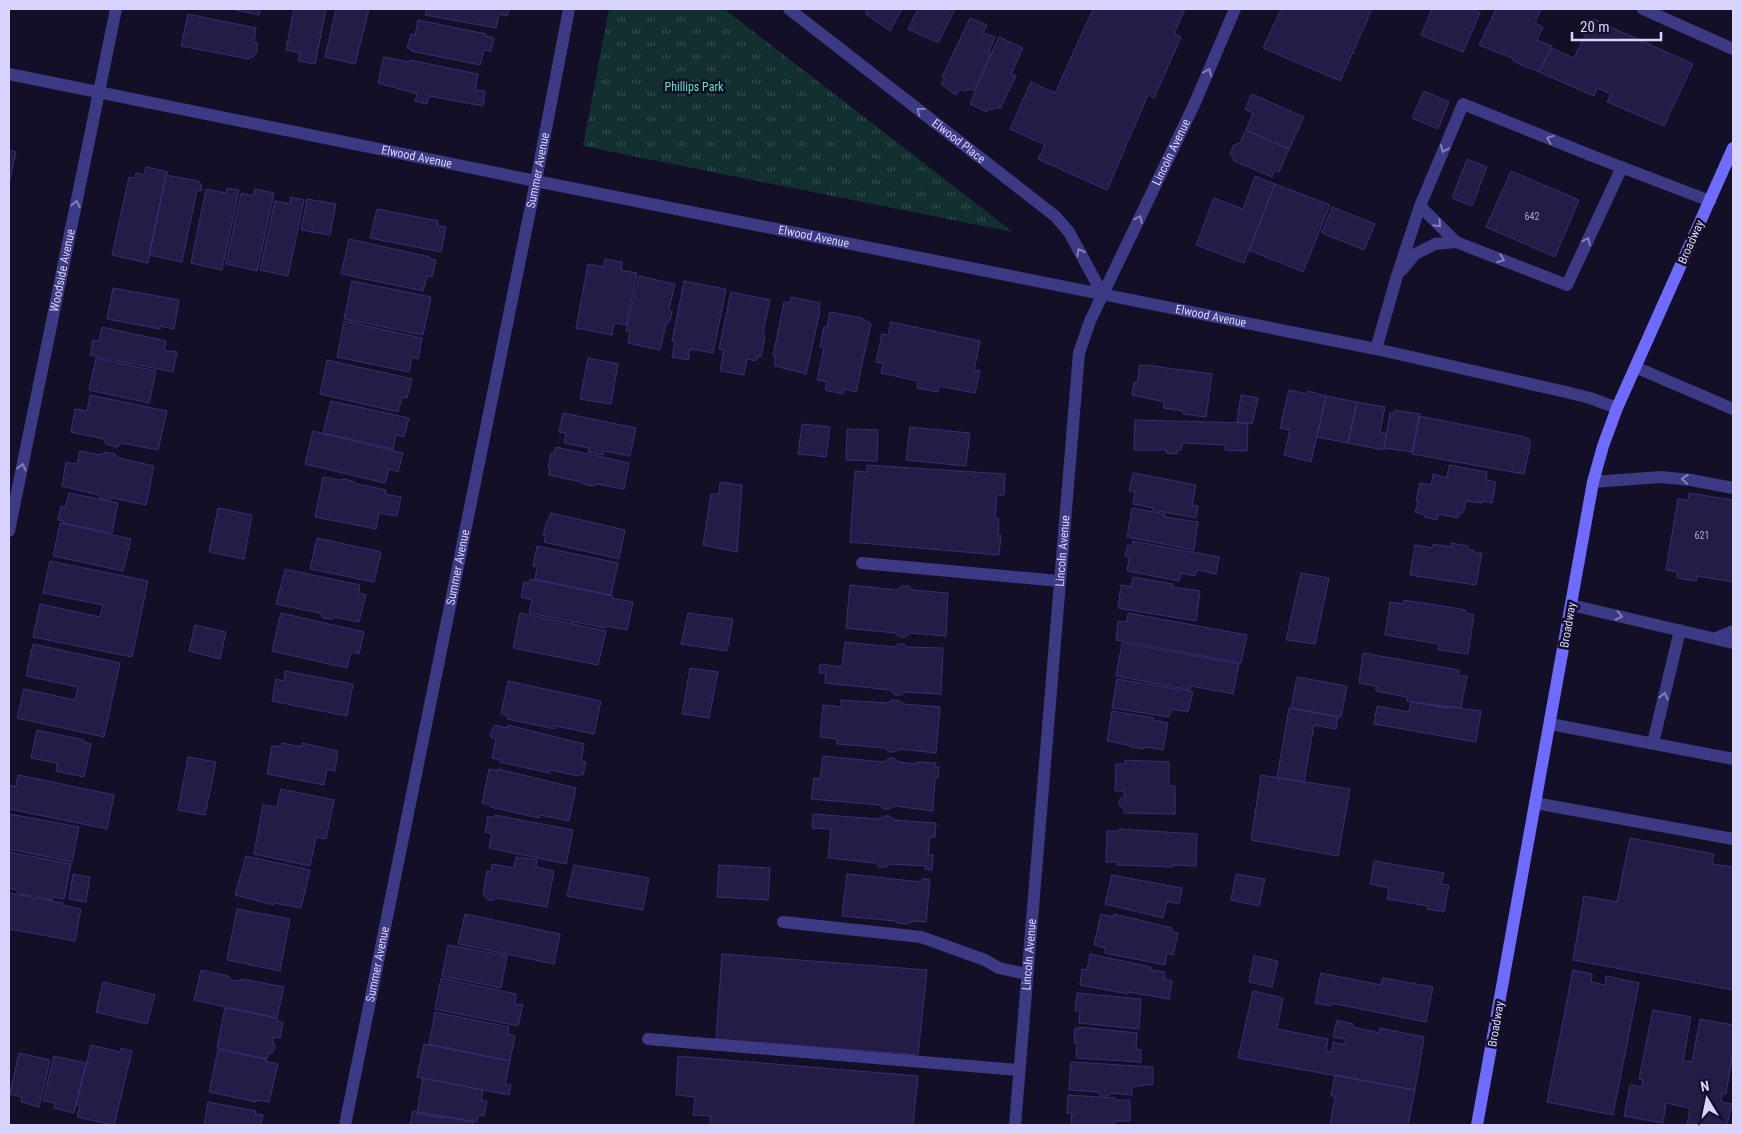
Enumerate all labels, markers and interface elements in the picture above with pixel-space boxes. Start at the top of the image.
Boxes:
scale bar [1572,10,1661,42]
text: 20 m [1580,18,1610,36]
one-way arrow [1201,68,1212,77]
park label: Phillips Park [664,80,724,94]
one-way arrow [916,108,926,117]
street label: Elwood Place [929,116,988,166]
street label: Lincoln Avenue [1149,116,1193,187]
street label: Summer Avenue [524,131,552,209]
one-way arrow [1546,134,1555,145]
street label: Elwood Avenue [380,143,454,171]
one-way arrow [1440,144,1450,153]
one-way arrow [70,200,80,209]
house number: 642 [1525,211,1539,222]
one-way arrow [1133,215,1143,224]
one-way arrow [1432,218,1441,227]
street label: Broadway [1675,218,1707,266]
street label: Elwood Avenue [777,223,851,251]
street label: Woodside Avenue [47,227,78,313]
one-way arrow [1581,237,1591,246]
one-way arrow [1077,248,1087,257]
one-way arrow [1496,253,1505,264]
street label: Elwood Avenue [1174,302,1248,330]
one-way arrow [16,462,27,471]
one-way arrow [1681,474,1689,485]
street label: Lincoln Avenue [1053,514,1073,587]
street label: Summer Avenue [443,528,472,606]
house number: 621 [1695,530,1709,541]
street label: Broadway [1557,601,1579,649]
one-way arrow [1614,610,1623,621]
one-way arrow [1658,691,1669,700]
street label: Lincoln Avenue [1019,918,1039,991]
street label: Summer Avenue [363,925,392,1003]
street label: Broadway [1485,1000,1507,1048]
north arrow [1682,1074,1732,1124]
text: N [1699,1078,1710,1095]

